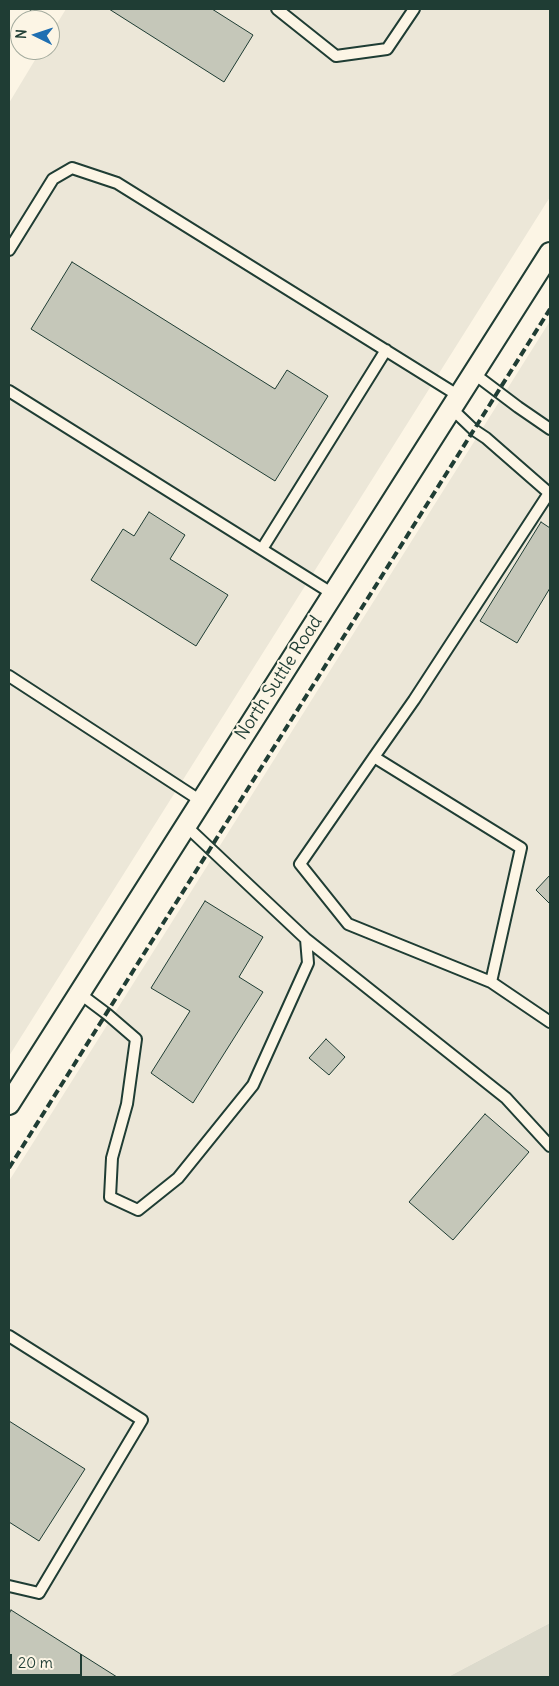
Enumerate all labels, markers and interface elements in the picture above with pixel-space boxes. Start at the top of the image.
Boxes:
north arrow [10,10,60,60]
text: N [12,29,30,39]
street label: North Suttle Road [231,612,327,744]
scale bar [12,1644,85,1676]
text: 20 m [18,1653,53,1672]

